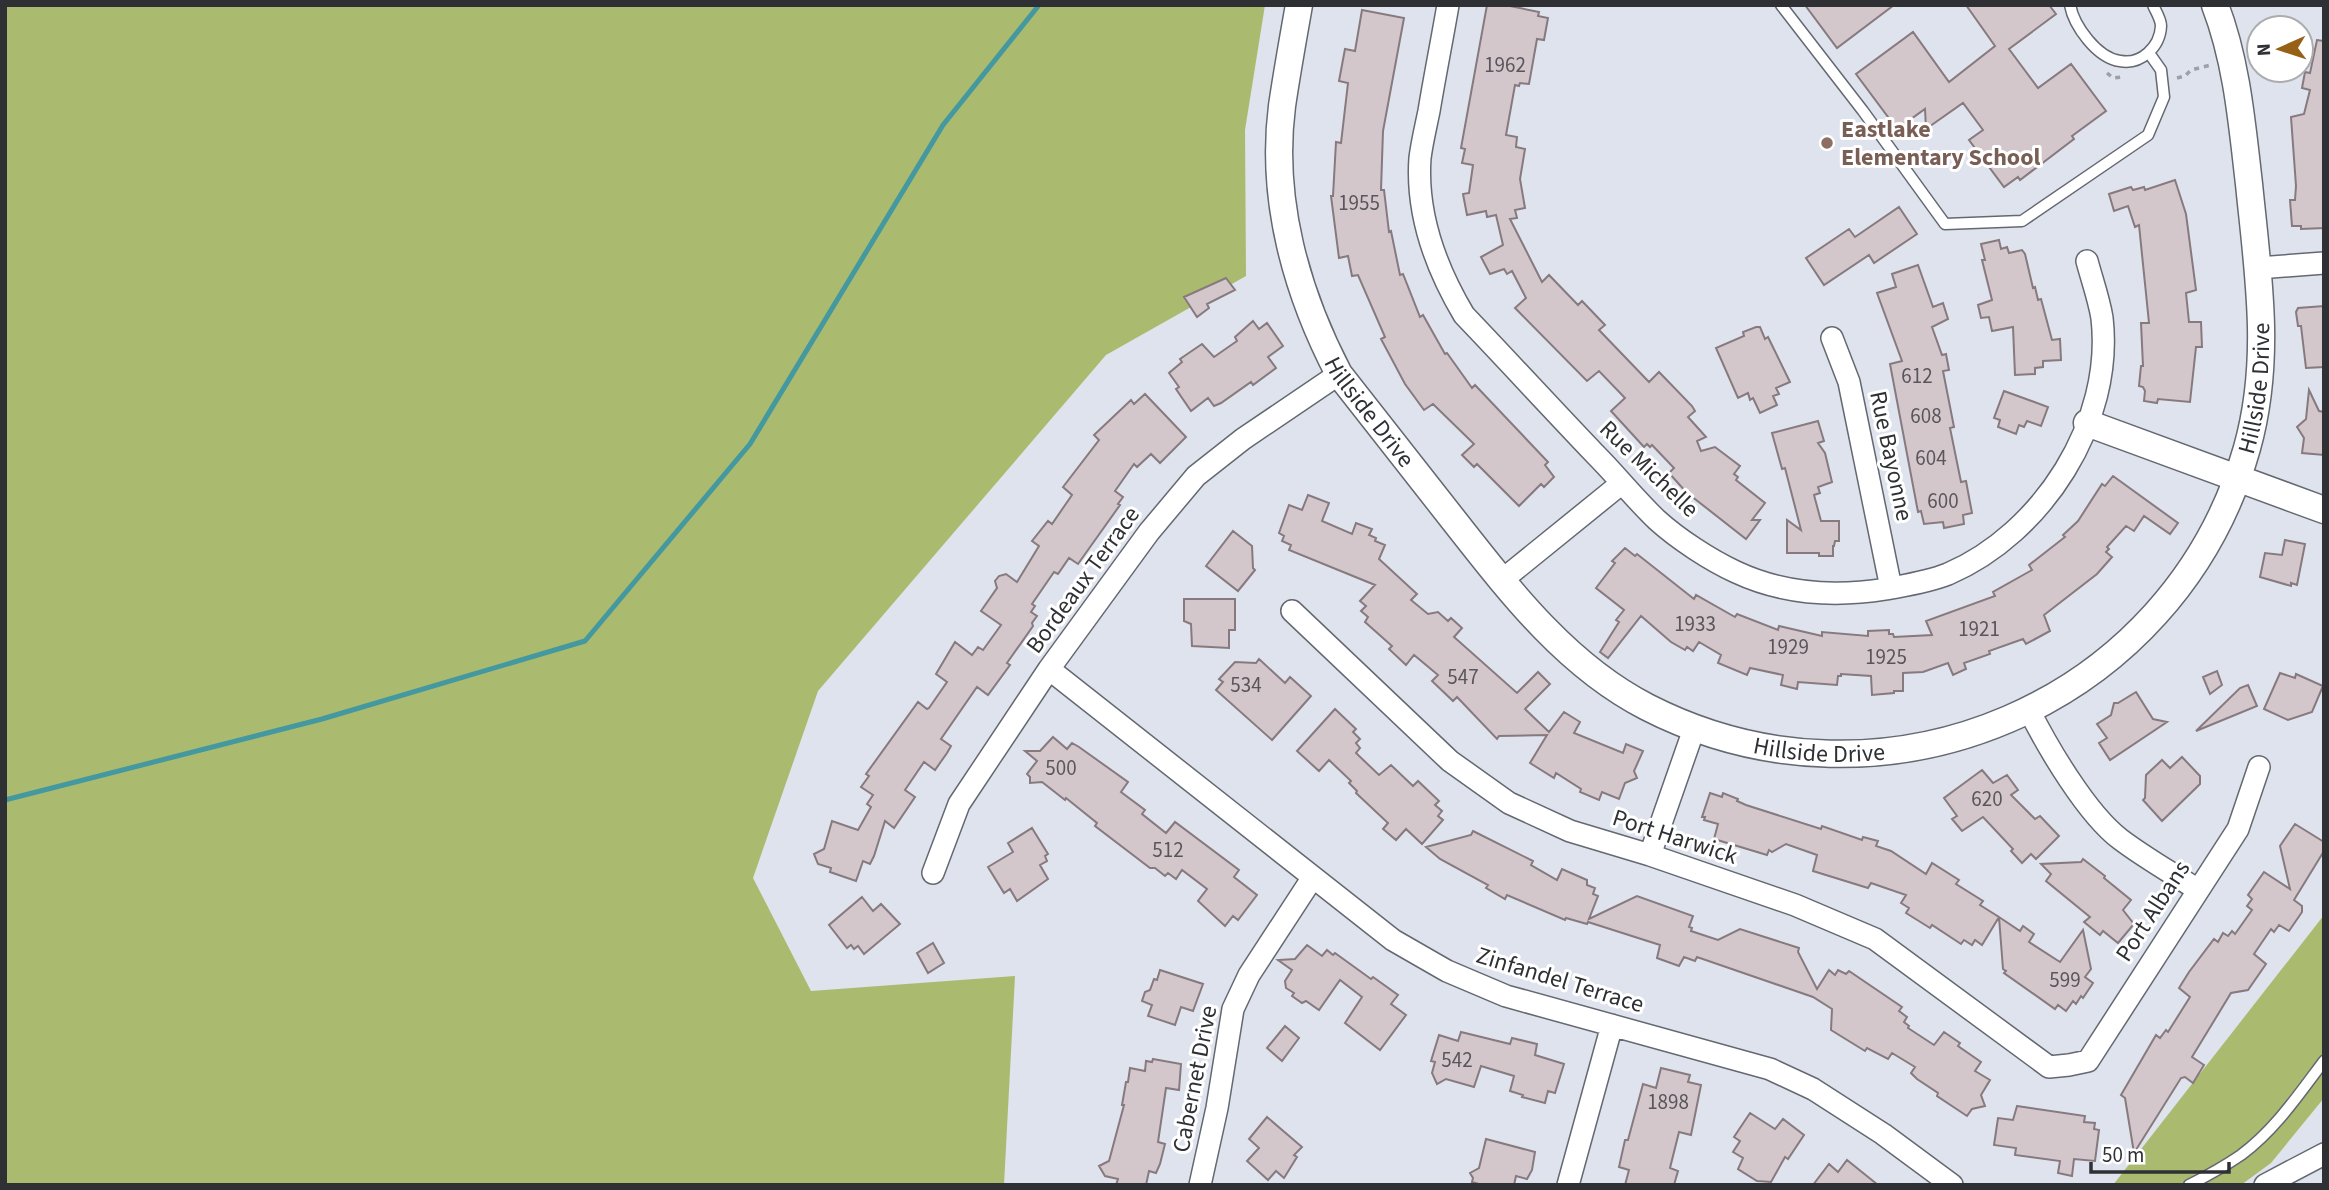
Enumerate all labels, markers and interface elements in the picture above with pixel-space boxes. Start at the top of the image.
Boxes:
north arrow [2245,14,2315,84]
text: N [2251,43,2278,57]
house number: 1962 [1484,50,1526,80]
place label: Eastlake Elementary School [1841,112,2040,175]
marker: Eastlake Elementary School [1819,135,1835,151]
house number: 1955 [1338,188,1380,218]
street label: Hillside Drive [2229,323,2279,458]
street label: Hillside Drive [1315,350,1423,475]
house number: 612 [1901,361,1933,391]
street label: Rue Bayonne [1860,388,1922,524]
house number: 608 [1910,401,1942,431]
street label: Rue Michelle [1591,412,1707,526]
house number: 604 [1915,443,1947,473]
house number: 600 [1927,486,1959,516]
street label: Bordeaux Terrace [1018,499,1148,661]
house number: 1933 [1674,609,1716,639]
house number: 1921 [1958,614,2000,644]
house number: 1929 [1767,632,1809,662]
house number: 1925 [1865,642,1907,672]
house number: 547 [1447,662,1479,692]
house number: 534 [1230,670,1262,700]
street label: Hillside Drive [1750,728,1886,771]
house number: 500 [1045,753,1077,783]
house number: 620 [1971,784,2003,814]
street label: Port Harwick [1608,800,1742,874]
house number: 512 [1152,835,1184,865]
street label: Port Albans [2107,853,2199,969]
street label: Zinfandel Terrace [1472,938,1648,1022]
house number: 599 [2049,965,2081,995]
street label: Cabernet Drive [1164,1003,1226,1155]
house number: 542 [1441,1045,1473,1075]
house number: 1898 [1647,1087,1689,1117]
scale bar [2091,1130,2229,1174]
text: 50 m [2102,1140,2144,1170]

